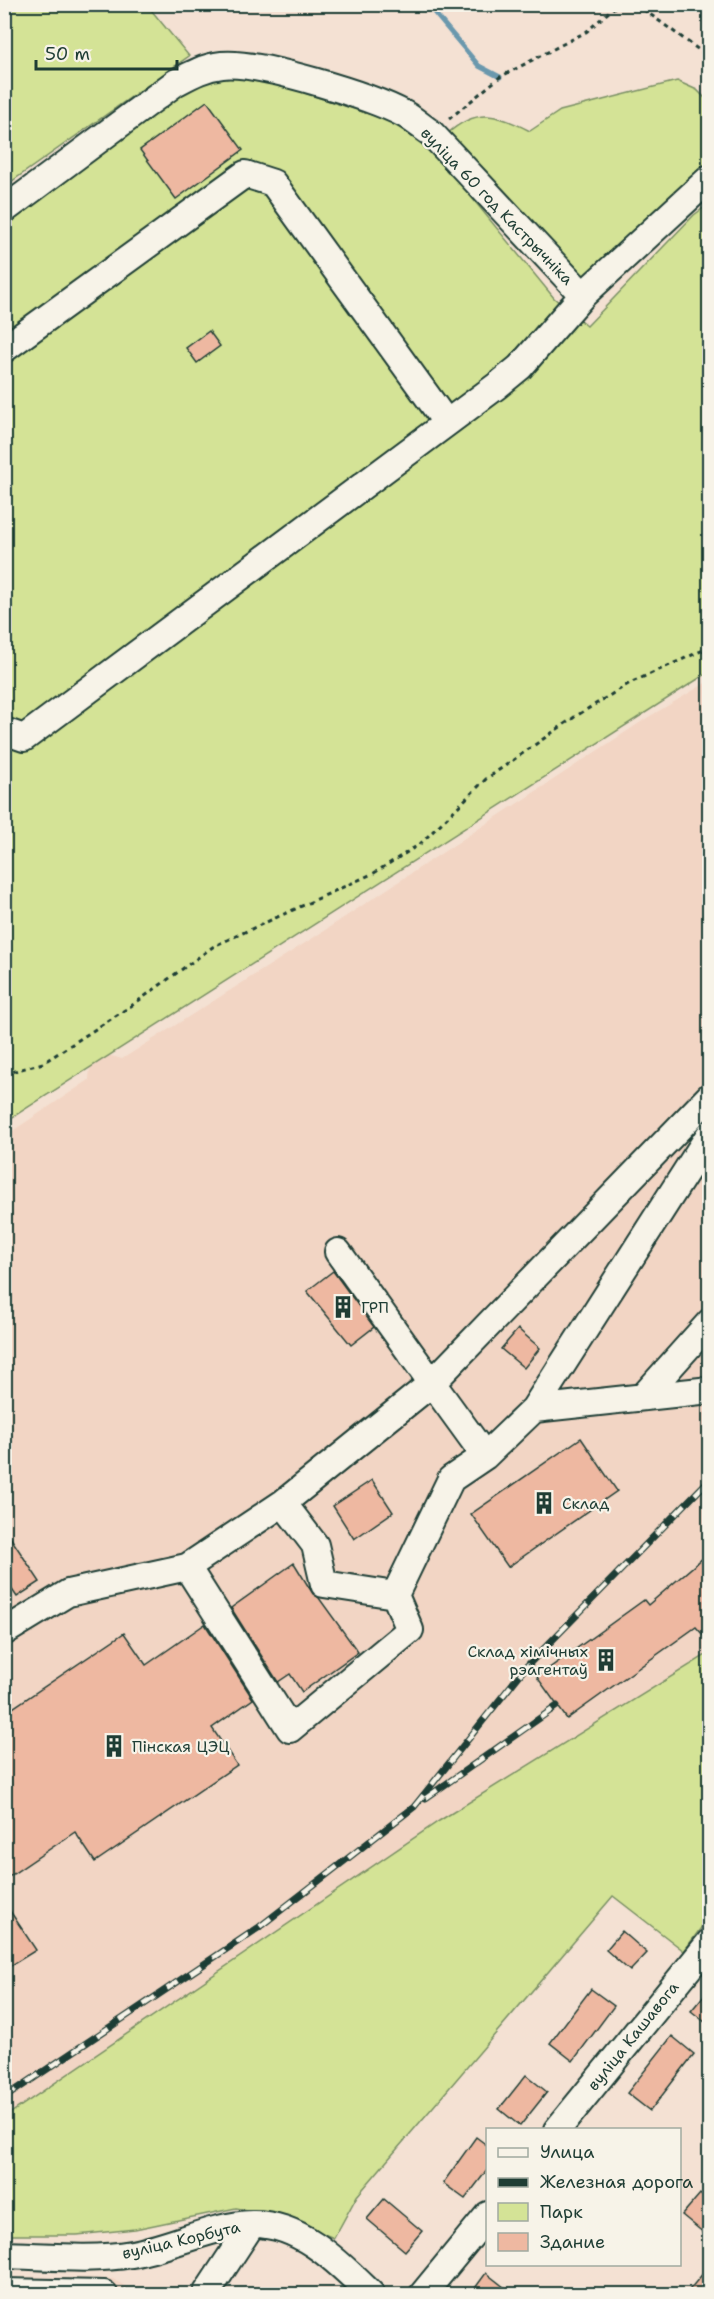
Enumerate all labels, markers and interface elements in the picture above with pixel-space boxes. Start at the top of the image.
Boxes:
scale bar [36,33,177,71]
text: 50 m [45,42,90,66]
street label: вуліца 60 год Кастрычніка [416,123,578,289]
building icon: ГРП [330,1294,356,1320]
place label: ГРП [361,1297,389,1318]
building icon: Склад [531,1490,557,1516]
place label: Склад [562,1493,609,1514]
place label: Склад хімічных рэагентаў [467,1641,588,1680]
building icon: Склад хімічных рэагентаў [593,1647,619,1673]
building icon: Пінская ЦЭЦ [101,1733,127,1759]
place label: Пінская ЦЭЦ [132,1736,230,1757]
street label: вуліца Кашавога [583,1977,683,2095]
legend [486,2128,681,2266]
text: Улица [540,2140,594,2164]
text: Железная дорога [540,2170,693,2194]
text: Парк [540,2200,583,2224]
street label: вуліца Корбута [120,2216,242,2264]
text: Здание [540,2230,605,2254]

